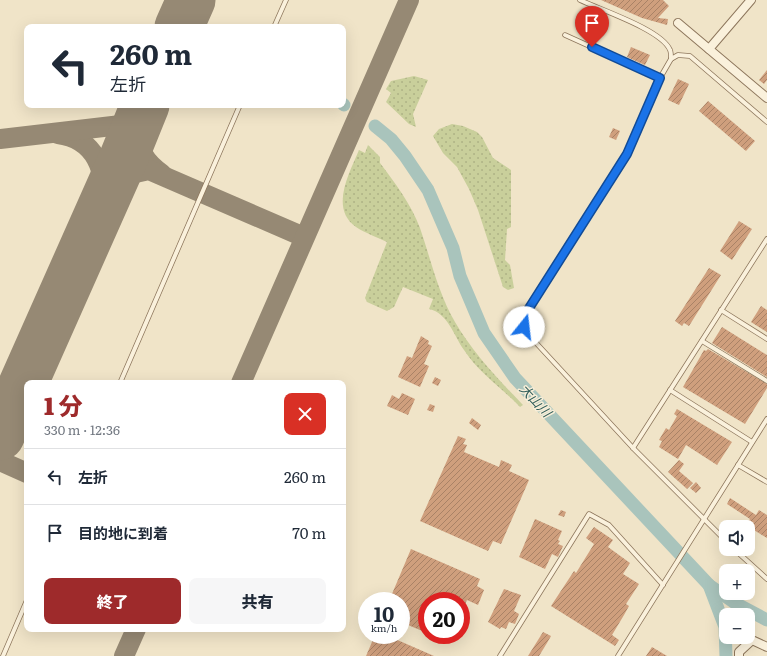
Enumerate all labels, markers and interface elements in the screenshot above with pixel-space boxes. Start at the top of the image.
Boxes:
pin [575,6,609,47]
icon: arrive [581,12,603,34]
text: 260 m [110,32,192,74]
icon: left [44,40,96,92]
text: 左折 [110,70,146,97]
position arrow [503,306,545,348]
water label: 大山川 [516,379,558,422]
text: 1 分 [44,387,83,422]
button: close [284,393,326,435]
text: 330 m · 12:36 [44,420,120,439]
text: 左折 [78,465,108,488]
text: 260 m [284,465,326,488]
icon: left [44,466,66,488]
map controls [719,520,755,644]
button: sound [719,520,755,556]
text: 目的地に到着 [78,521,168,544]
text: 70 m [292,521,326,544]
icon: arrive [44,522,66,544]
button: + [719,564,755,600]
button: 終了 [44,578,181,624]
button: 共有 [189,578,326,624]
speed limit sign: 20 [418,592,470,644]
text: 10 [374,598,394,628]
button: − [719,608,755,644]
text: km/h [371,620,397,635]

